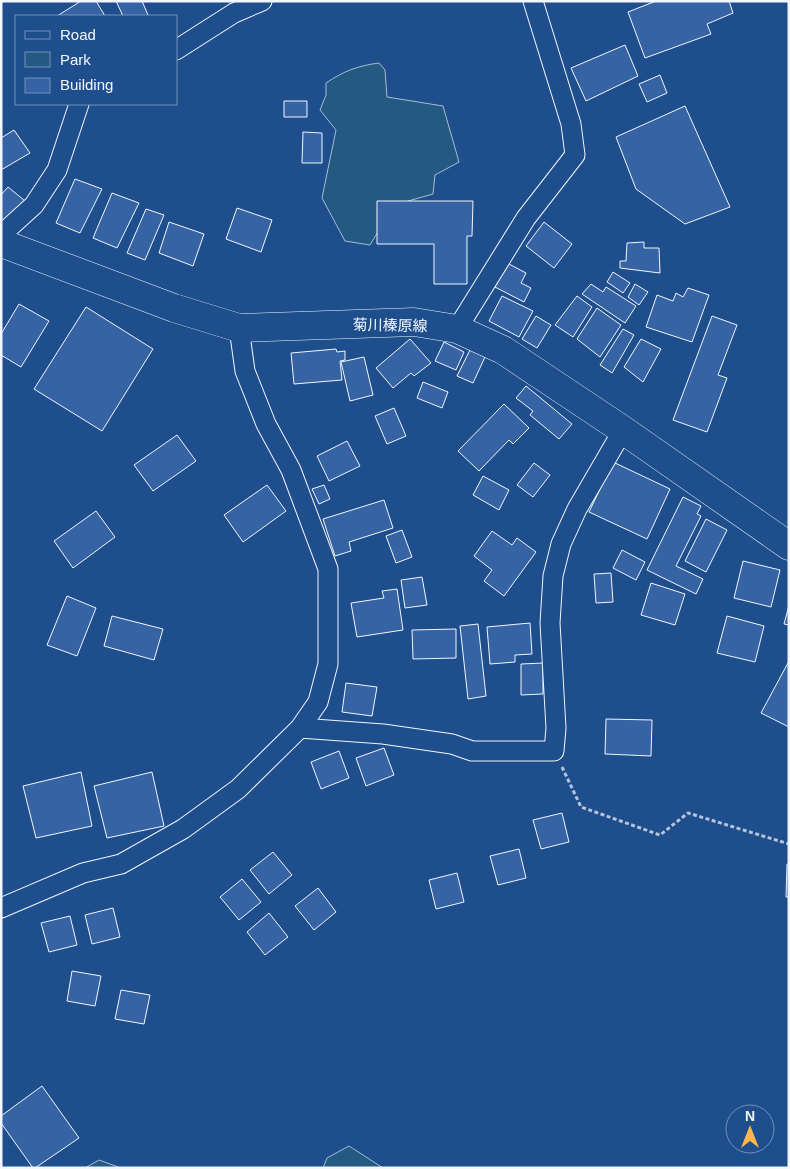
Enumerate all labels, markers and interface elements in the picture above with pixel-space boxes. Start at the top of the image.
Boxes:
legend [15,15,178,105]
text: Road [60,26,96,43]
text: Park [60,51,91,68]
text: Building [60,76,113,93]
street label: 菊川榛原線 [352,316,428,334]
north arrow [725,1104,775,1154]
text: N [745,1108,755,1124]

